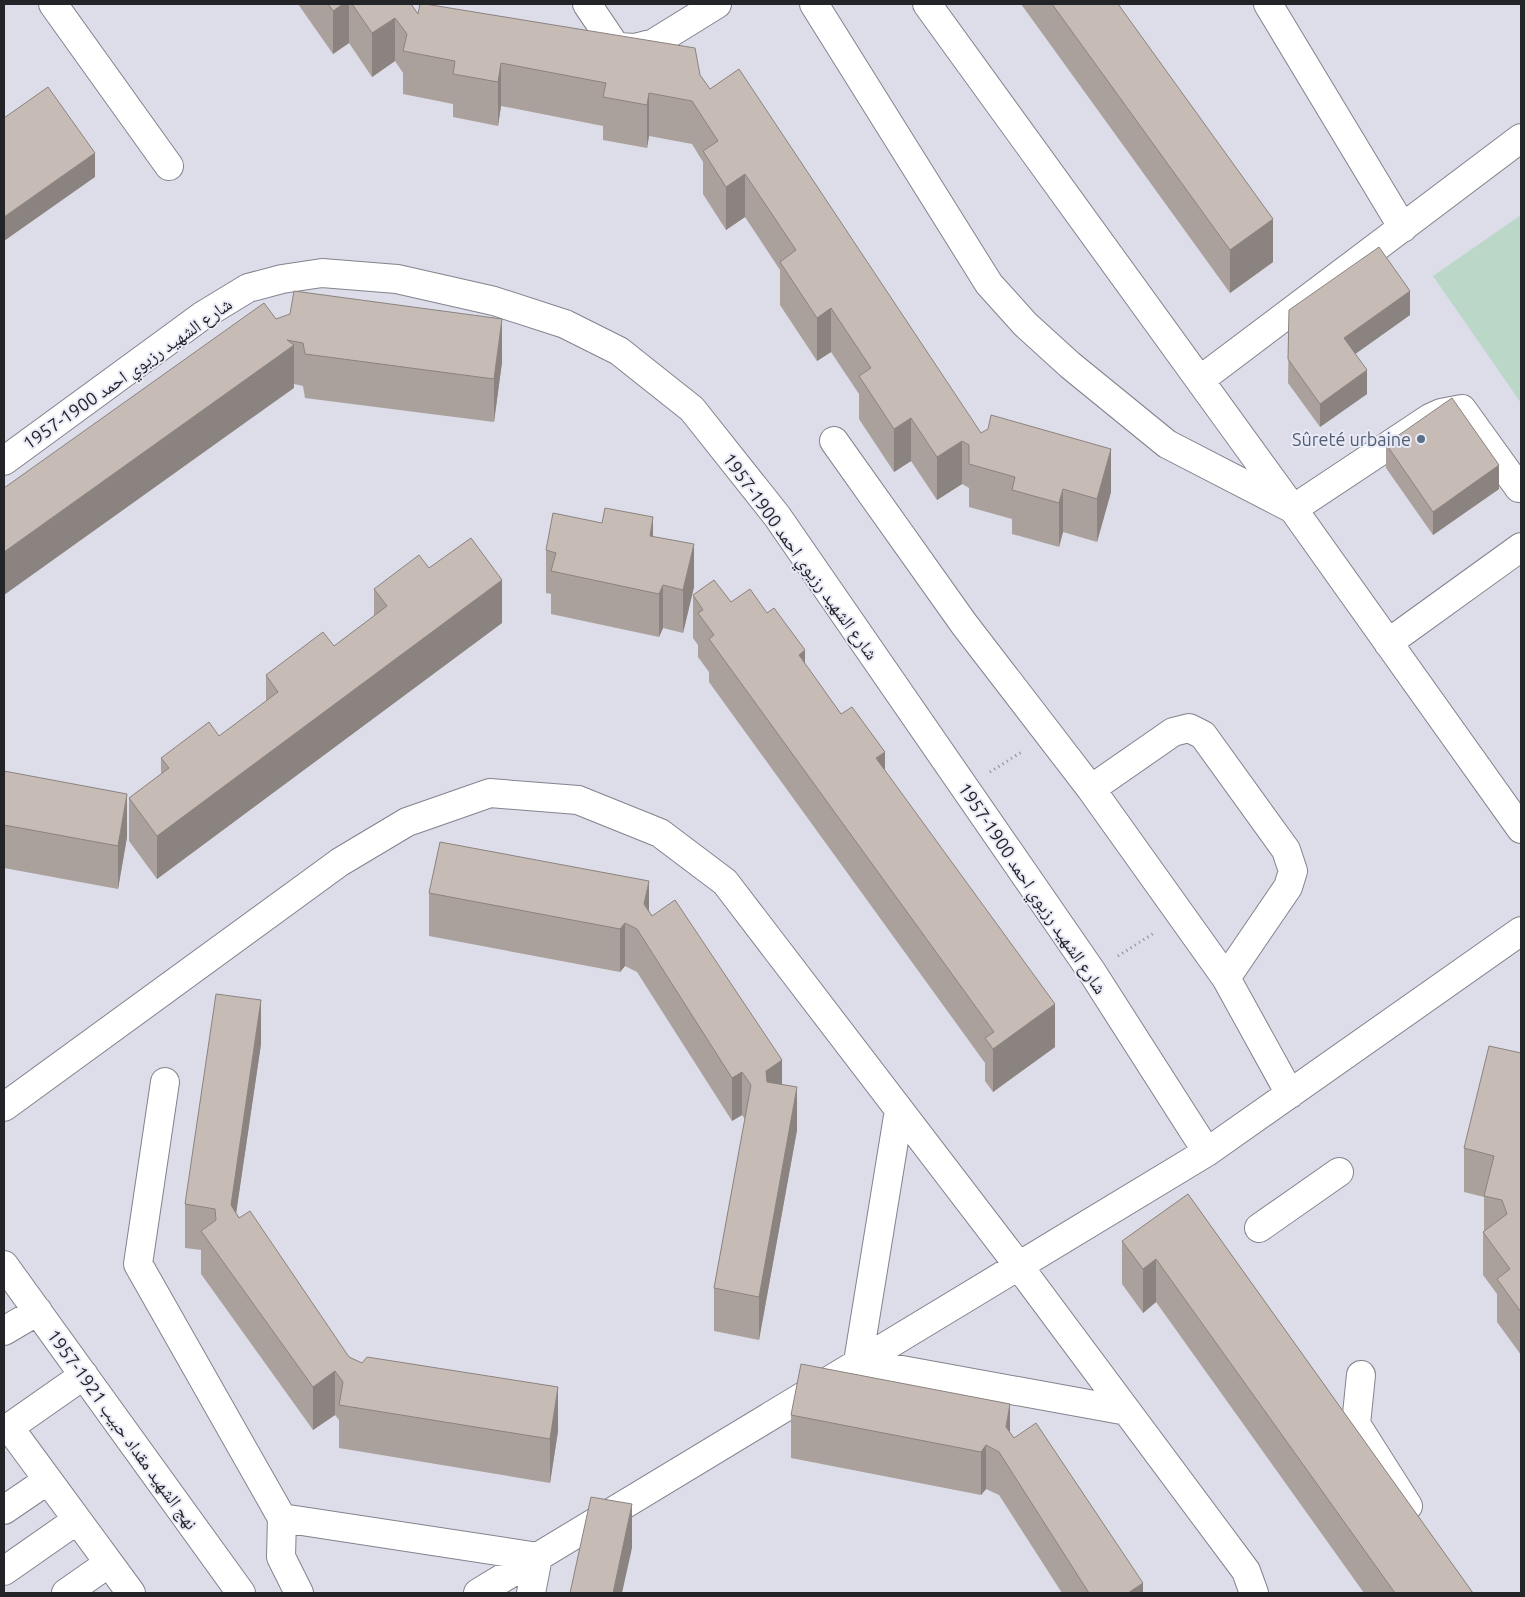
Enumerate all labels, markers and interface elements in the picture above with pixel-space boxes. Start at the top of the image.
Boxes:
street label: شارع الشهيد رزيوي احمد 1900-1957 [19,293,238,458]
place label: Sûreté urbaine [1292,429,1411,449]
marker: Sûreté urbaine [1415,433,1427,445]
street label: شارع الشهيد رزيوي احمد 1900-1957 [715,449,883,666]
street label: شارع الشهيد رزيوي احمد 1900-1957 [950,779,1111,1000]
street label: نهج الشهيد مقداد حبيب 1921-1957 [41,1325,202,1535]

